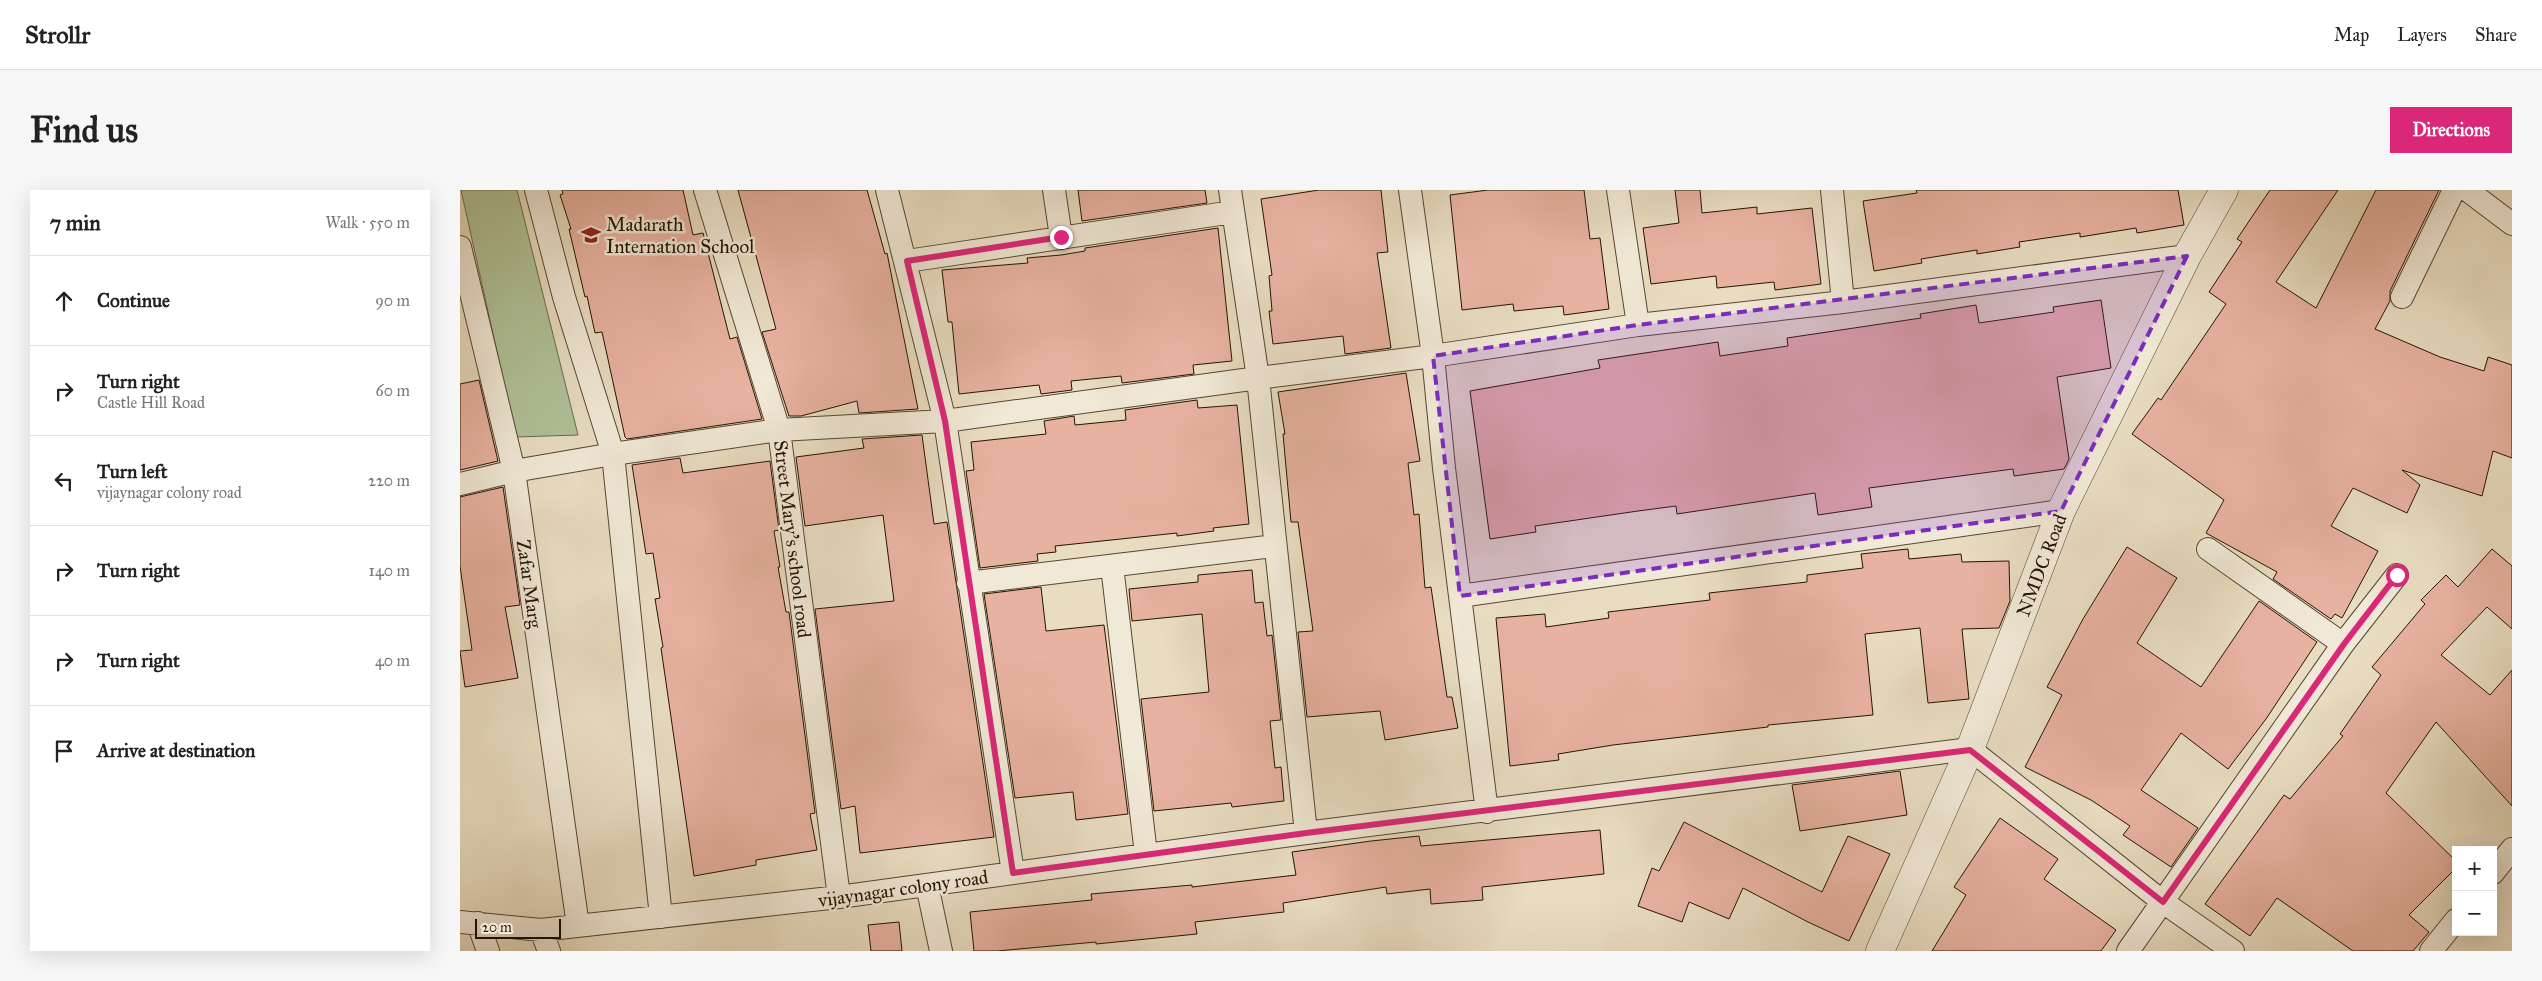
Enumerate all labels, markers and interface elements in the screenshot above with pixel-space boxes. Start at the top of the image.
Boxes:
text: Strollr [25,20,90,50]
text: Map [2334,24,2369,46]
text: Layers [2397,24,2447,46]
text: Share [2475,24,2517,46]
button: Directions [2390,107,2512,153]
text: Find us [30,109,138,152]
text: 7 min [50,210,101,236]
text: Walk · 550 m [326,213,410,232]
place label: Madarath Internation School [606,213,755,258]
school or university icon: Madarath Internation School [580,224,602,246]
route end [1050,226,1073,249]
icon: ahead [50,287,78,315]
text: Continue [97,289,170,312]
text: 90 m [375,291,410,310]
text: Turn right [97,370,180,393]
icon: right [50,377,78,405]
text: 60 m [376,381,410,400]
text: Castle Hill Road [97,393,205,412]
street label: Street Mary's school road [769,439,816,640]
text: Turn left [97,460,167,483]
icon: left [50,467,78,495]
text: 220 m [368,471,410,490]
text: vijaynagar colony road [97,483,242,502]
street label: NMDC Road [2011,510,2072,620]
street label: Zafar Marg [511,538,547,630]
icon: right [50,557,78,585]
text: Turn right [97,559,180,582]
text: 140 m [369,561,410,580]
route start [2386,564,2409,587]
icon: right [50,647,78,675]
text: Turn right [97,649,180,672]
text: 40 m [375,651,410,670]
icon: arrive [50,737,78,765]
text: Arrive at destination [97,739,255,762]
map controls [2452,846,2497,936]
button: + [2452,846,2497,891]
street label: vijaynagar colony road [815,865,990,913]
button: − [2452,891,2497,936]
scale bar [475,916,561,939]
text: 20 m [482,919,512,936]

